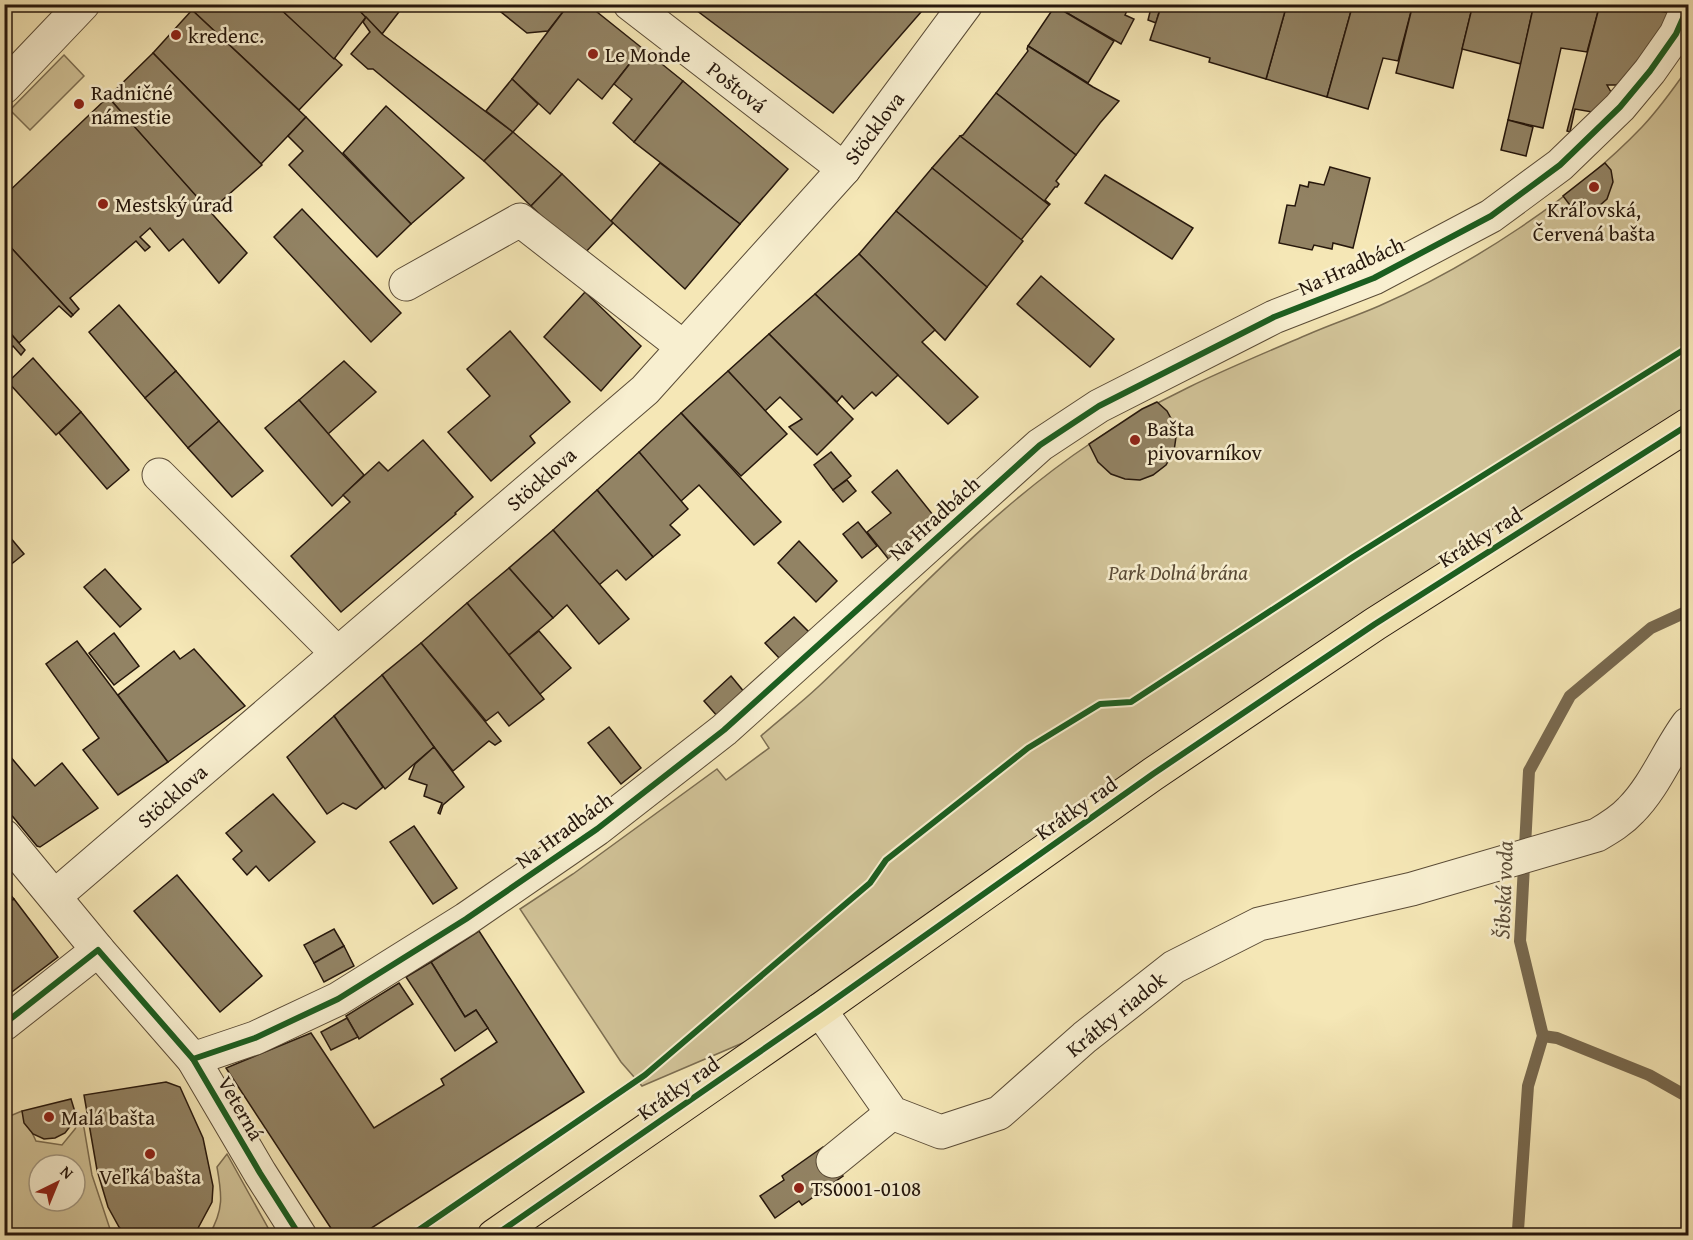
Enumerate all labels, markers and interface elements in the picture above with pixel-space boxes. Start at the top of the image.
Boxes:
place label: kredenc. [188,20,264,51]
marker: kredenc. [169,28,183,42]
place label: Le Monde [605,39,691,70]
marker: Le Monde [586,47,600,61]
street label: Poštová [700,54,774,120]
place label: Radničné námestie [91,77,173,132]
street label: Stöcklova [836,85,912,171]
marker: Radničné námestie [72,97,86,111]
marker: Kráľovská, Červená bašta [1587,180,1601,194]
place label: Mestský úrad [115,189,234,220]
place label: Kráľovská, Červená bašta [1533,194,1655,249]
marker: Mestský úrad [96,197,110,211]
street label: Na Hradbách [1293,229,1409,303]
place label: Bašta pivovarníkov [1147,413,1262,468]
marker: Bašta pivovarníkov [1128,433,1142,447]
street label: Stöcklova [499,440,583,518]
street label: Na Hradbách [881,468,987,567]
street label: Krátky rad [1432,499,1529,575]
park label: Park Dolná brána [1107,557,1248,588]
street label: Stöcklova [130,757,214,835]
street label: Krátky rad [1029,768,1124,848]
street label: Na Hradbách [509,784,619,876]
water label: Šibská voda [1485,840,1521,940]
street label: Krátky riadok [1059,964,1173,1064]
street label: Krátky rad [631,1048,726,1128]
street label: Veterná [210,1070,272,1146]
place label: Malá bašta [61,1102,155,1133]
marker: Malá bašta [42,1110,56,1124]
marker: Veľká bašta [143,1147,157,1161]
north arrow [27,1153,87,1213]
text: N [55,1160,80,1185]
place label: Veľká bašta [99,1161,201,1192]
place label: TS0001-0108 [811,1173,921,1204]
marker: TS0001-0108 [792,1181,806,1195]

